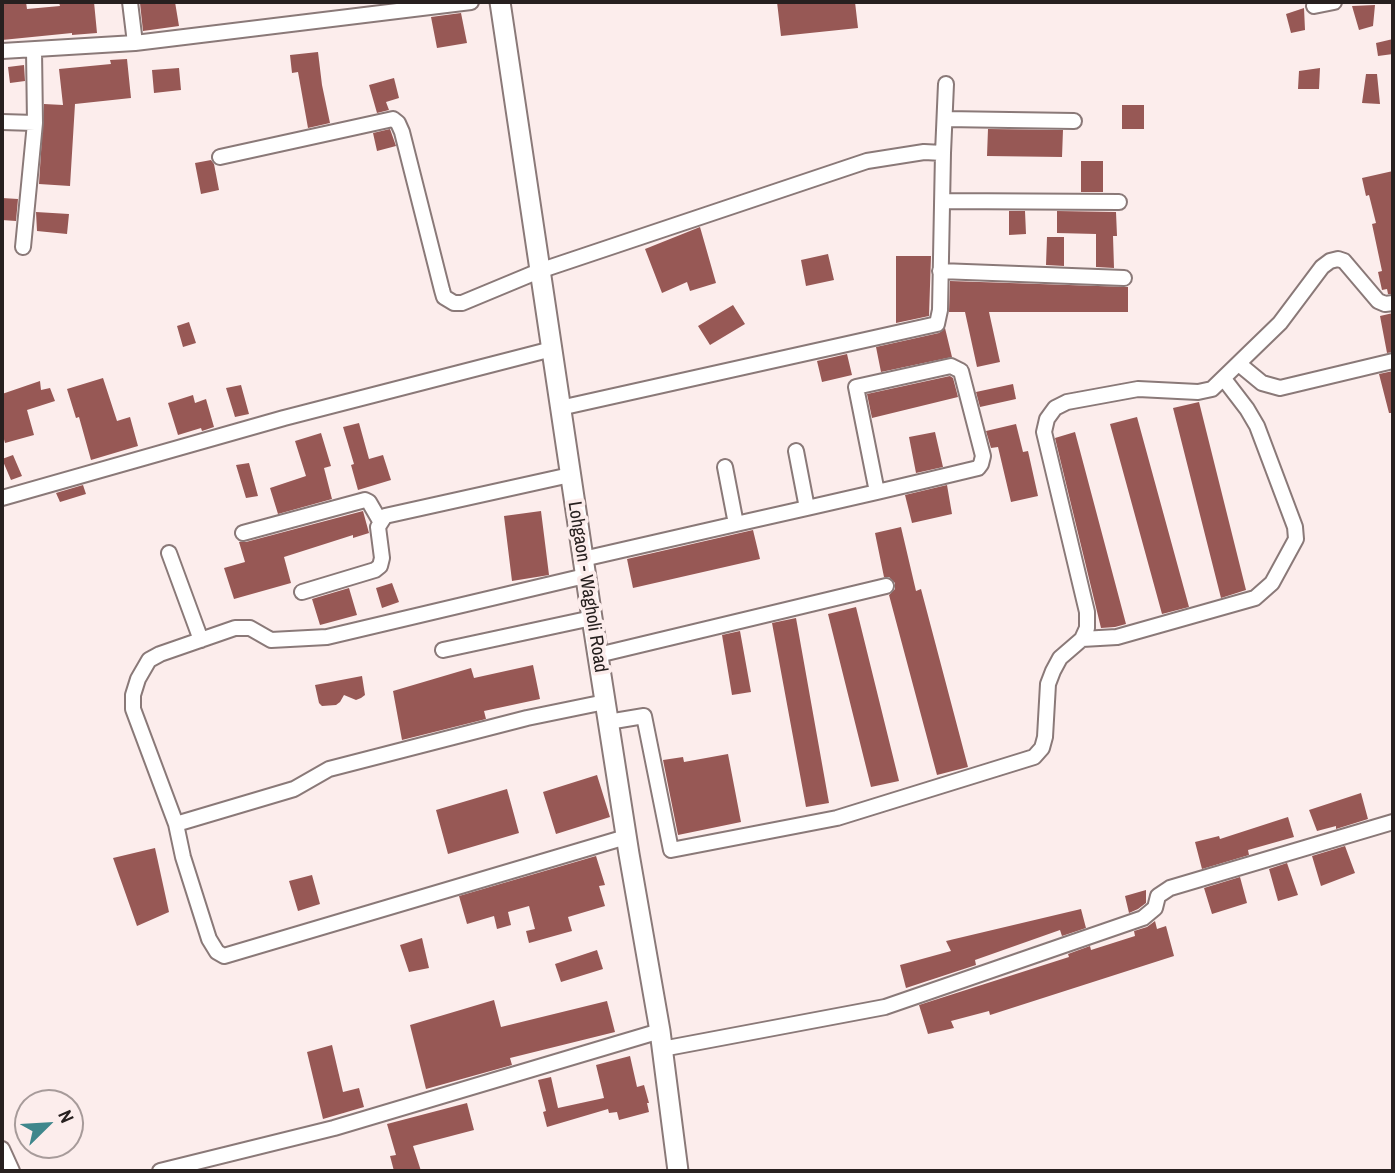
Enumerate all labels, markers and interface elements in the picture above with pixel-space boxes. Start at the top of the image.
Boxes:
street label: Lohgaon - Wagholi Road [562,500,612,674]
north arrow [14,1089,84,1159]
text: N [52,1106,81,1127]

